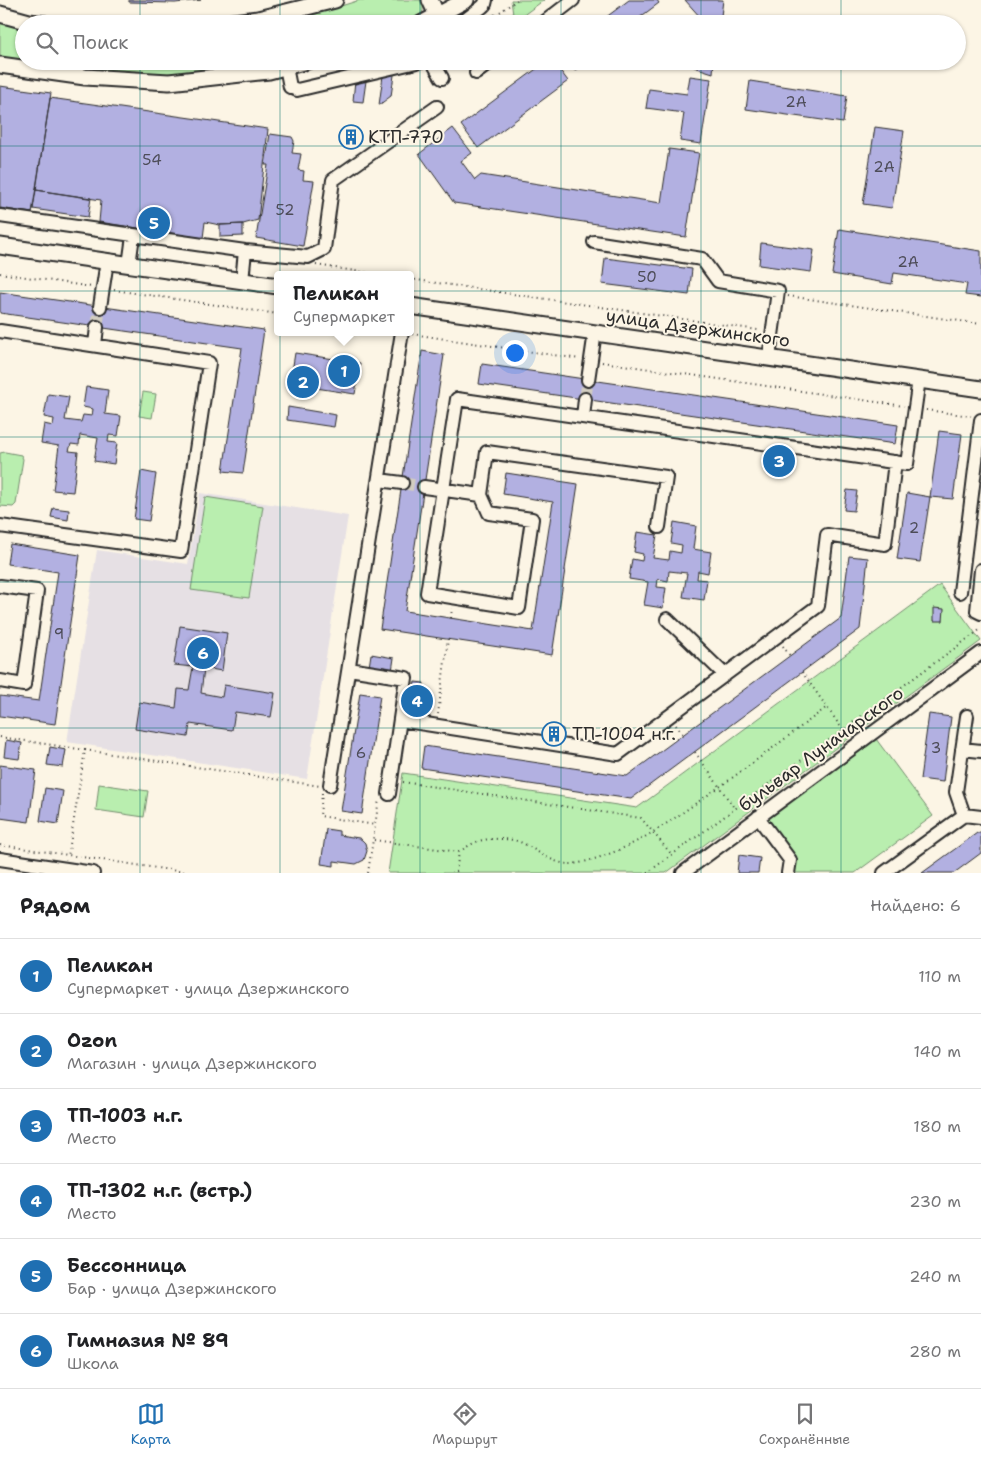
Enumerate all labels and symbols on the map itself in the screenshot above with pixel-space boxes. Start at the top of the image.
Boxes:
house number: 2А [785,92,807,112]
building icon: КТП-770 [338,124,364,150]
place label: КТП-770 [368,125,444,149]
house number: 54 [142,150,162,170]
house number: 2А [873,157,895,177]
house number: 52 [276,200,294,220]
pin: 5 [138,204,170,242]
house number: 2А [897,252,919,272]
house number: 50 [637,267,657,287]
street label: улица Дзержинского [604,303,792,353]
your location [502,340,528,366]
pin: 1 [328,352,360,390]
pin: 2 [287,363,319,401]
pin: 3 [763,442,795,480]
house number: 2 [909,518,919,538]
house number: 9 [54,624,64,644]
pin: 6 [187,634,219,672]
street label: бульвар Луначарского [734,681,908,817]
pin: 4 [401,682,433,720]
building icon: ТП-1004 н.г. [541,721,567,747]
place label: ТП-1004 н.г. [572,722,676,746]
house number: 3 [931,738,941,758]
house number: 6 [356,743,366,763]

